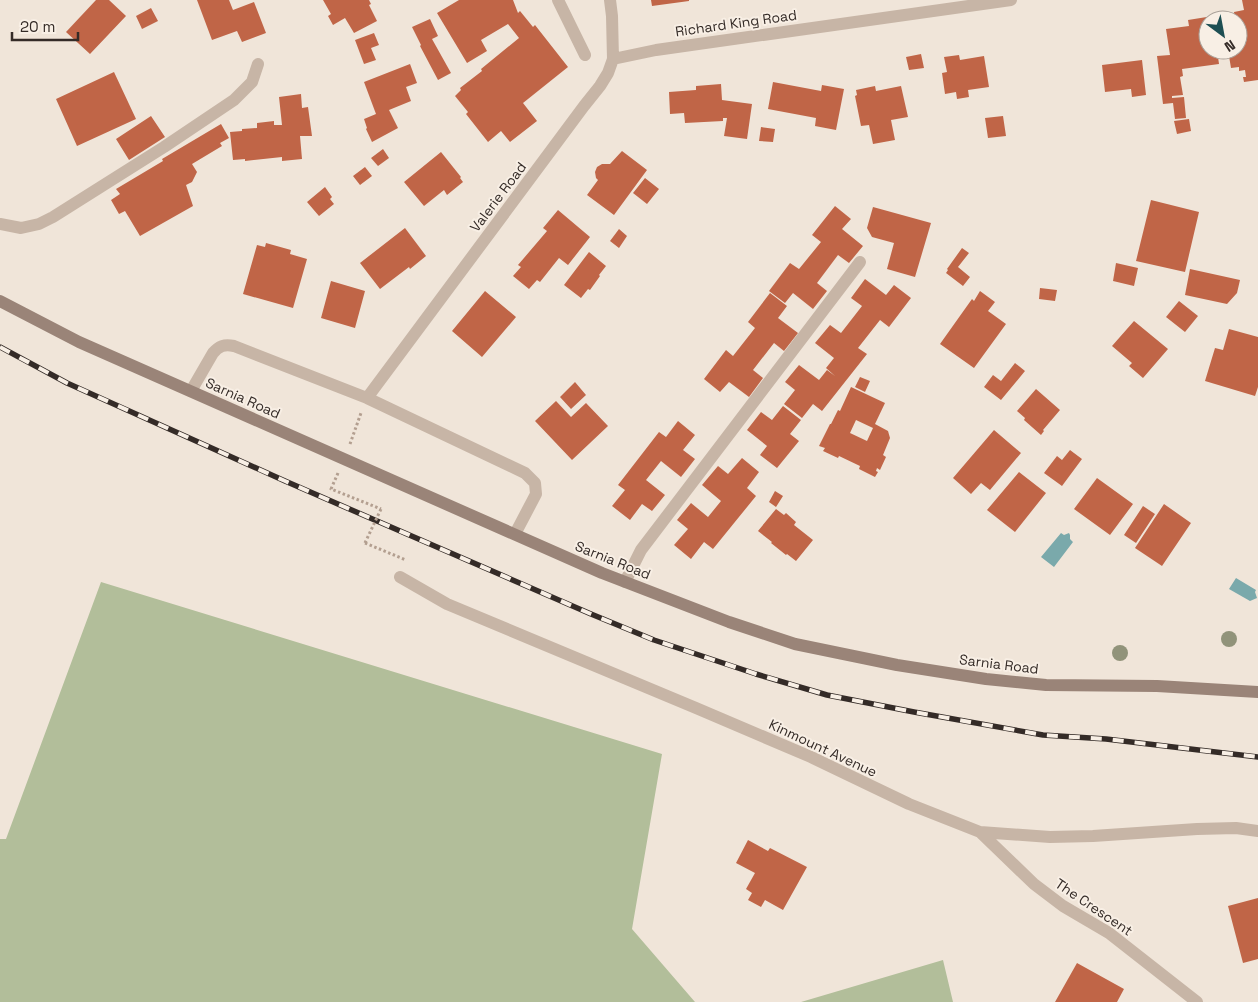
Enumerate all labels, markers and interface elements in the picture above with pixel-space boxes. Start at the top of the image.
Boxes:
street label: Richard King Road [674,6,798,40]
scale bar [12,10,79,42]
north arrow [1198,10,1248,60]
text: 20 m [20,17,55,36]
text: N [1221,36,1239,56]
street label: Valerie Road [466,158,530,236]
street label: Sarnia Road [203,374,283,422]
street label: Sarnia Road [573,537,653,583]
street label: Sarnia Road [958,650,1040,678]
street label: Kinmount Avenue [766,715,880,781]
street label: The Crescent [1052,874,1136,940]

